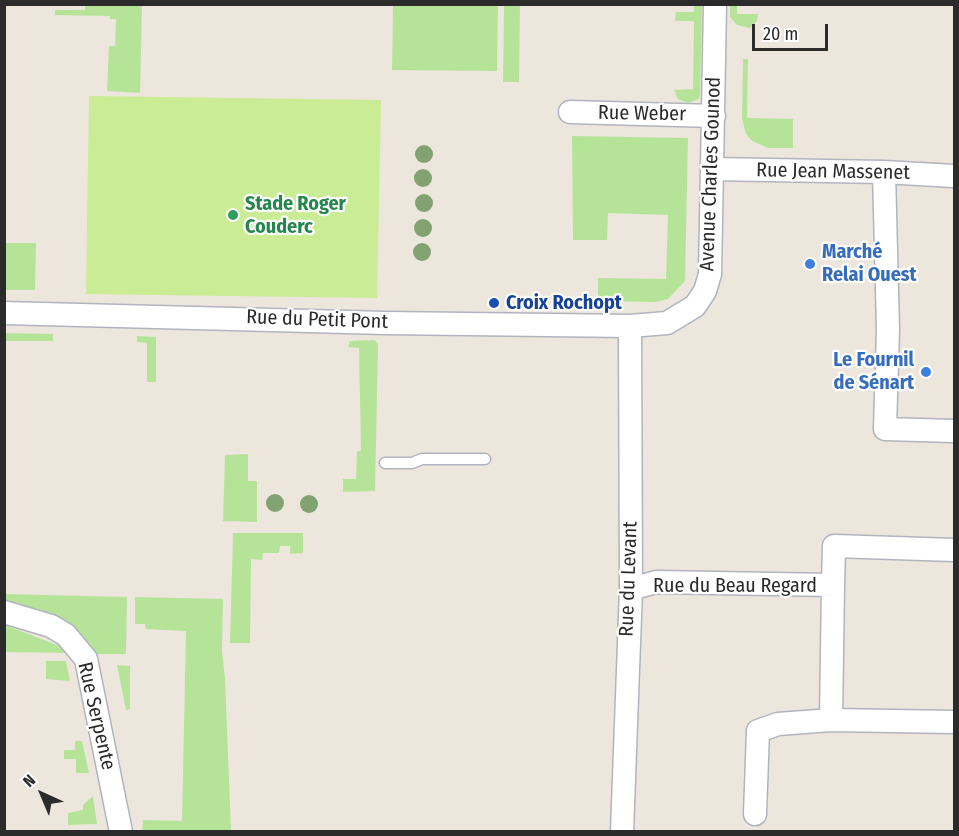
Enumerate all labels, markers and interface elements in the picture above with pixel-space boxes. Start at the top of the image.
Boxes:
scale bar [755,12,832,50]
text: 20 m [763,23,798,45]
street label: Avenue Charles Gounod [696,76,726,272]
street label: Rue Weber [598,101,686,127]
street label: Rue Jean Massenet [756,159,910,185]
place label: Stade Roger Couderc [245,192,346,239]
marker: Stade Roger Couderc [226,208,240,222]
place label: Marché Relai Ouest [822,240,917,287]
marker: Marché Relai Ouest [803,257,817,271]
place label: Croix Rochopt [506,291,622,315]
marker: Croix Rochopt [487,296,501,310]
street label: Rue du Petit Pont [246,306,388,334]
place label: Le Fournil de Sénart [833,348,914,395]
marker: Le Fournil de Sénart [919,365,933,379]
street label: Rue du Levant [615,521,643,637]
street label: Rue du Beau Regard [653,574,817,598]
street label: Rue Serpente [72,660,120,772]
north arrow [12,764,72,824]
text: N [19,771,39,791]

